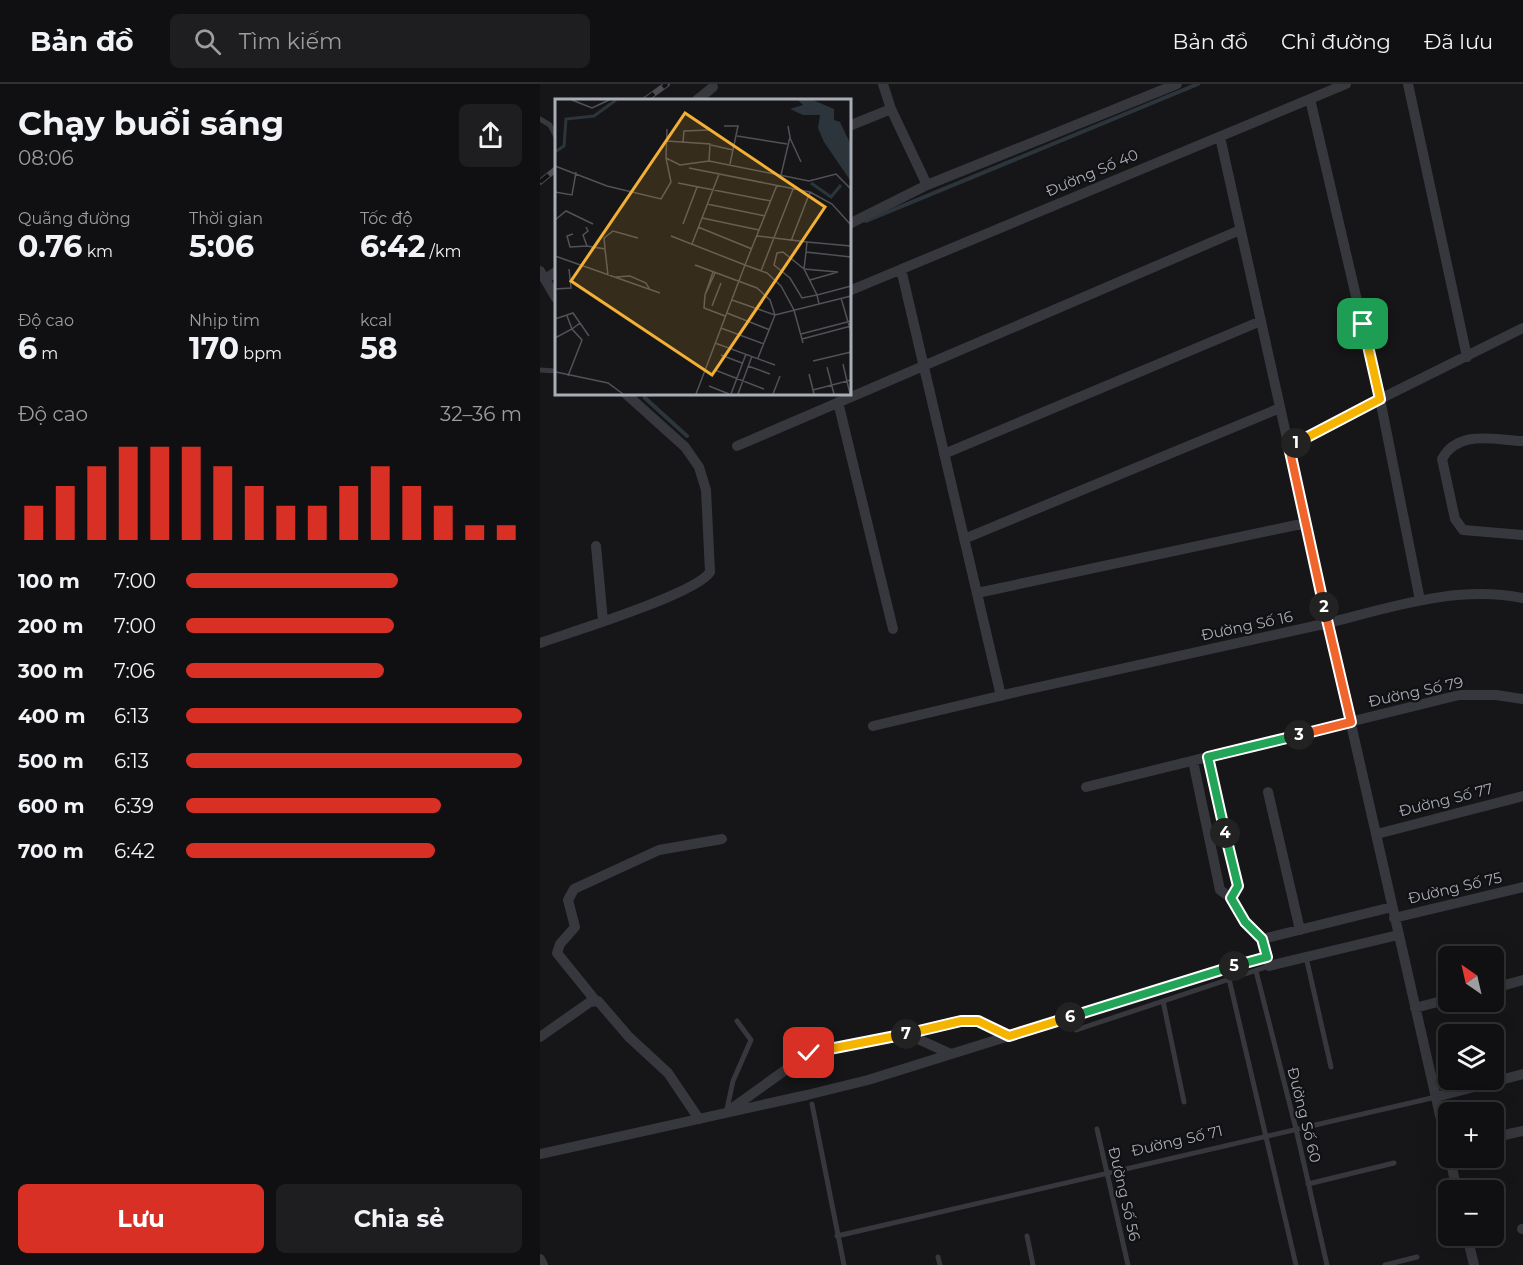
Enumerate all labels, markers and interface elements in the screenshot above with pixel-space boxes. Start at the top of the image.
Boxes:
search box [170,14,590,68]
text: Bản đồ [30,24,134,58]
icon: search [191,25,224,58]
text: Tìm kiếm [239,28,342,55]
text: Bản đồ [1173,29,1248,54]
text: Chỉ đường [1281,29,1391,54]
text: Đã lưu [1424,29,1493,54]
inset map [555,99,850,394]
text: Chạy buổi sáng [18,103,284,143]
button: share [459,104,522,167]
street label: Đường Số 40 [1043,145,1141,201]
text: 08:06 [18,146,74,170]
text: Quãng đường [18,209,131,228]
text: Thời gian [189,209,263,228]
text: Tốc độ [360,209,412,228]
text: 0.76 [18,228,82,265]
text: 5:06 [189,228,254,265]
text: 6:42 [360,228,425,265]
text: km [82,242,113,261]
text: /km [425,242,461,261]
pin [1337,298,1388,349]
icon: arrive [1346,307,1379,340]
text: Độ cao [18,311,74,330]
text: Nhịp tim [189,311,260,330]
text: kcal [360,311,392,330]
text: 6 [18,330,37,367]
text: 170 [189,330,239,367]
text: 58 [360,330,398,367]
text: m [37,344,58,363]
text: bpm [239,344,282,363]
text: Độ cao [18,402,88,426]
text: 32–36 m [440,402,522,426]
pin: 1 [1281,428,1311,458]
text: 1 [1293,433,1299,452]
text: 100 m [18,569,80,593]
text: 7:00 [114,569,156,593]
pin: 2 [1309,592,1339,622]
text: 2 [1319,597,1329,616]
street label: Đường Số 16 [1199,607,1294,644]
text: 200 m [18,614,84,638]
text: 7:00 [114,614,156,638]
text: 300 m [18,659,84,683]
text: 7:06 [114,659,155,683]
street label: Đường Số 79 [1367,672,1465,711]
text: 400 m [18,704,86,728]
text: 6:13 [114,704,149,728]
pin: 3 [1284,720,1314,750]
text: 3 [1294,725,1304,744]
text: 500 m [18,749,84,773]
text: 6:13 [114,749,149,773]
street label: Đường Số 77 [1397,779,1495,820]
text: 600 m [18,794,85,818]
text: 6:39 [114,794,154,818]
pin: 4 [1210,818,1240,848]
text: 4 [1219,823,1231,842]
text: 700 m [18,839,84,863]
text: 6:42 [114,839,155,863]
street label: Đường Số 75 [1406,867,1504,908]
north arrow [1438,946,1504,1012]
map controls [1438,946,1504,1246]
pin: 5 [1219,951,1249,981]
text: 5 [1229,956,1239,975]
pin: 6 [1055,1002,1085,1032]
text: 6 [1065,1007,1075,1026]
pin: 7 [891,1019,921,1049]
text: 7 [901,1024,911,1043]
button: layers [1438,1024,1504,1090]
pin [783,1027,834,1078]
icon: check [792,1036,825,1069]
street label: Đường Số 60 [1283,1065,1326,1165]
button: + [1438,1102,1504,1168]
street label: Đường Số 71 [1129,1121,1224,1160]
street label: Đường Số 56 [1104,1145,1145,1243]
button: − [1438,1180,1504,1246]
button: Lưu [18,1184,264,1253]
button: Chia sẻ [276,1184,522,1253]

